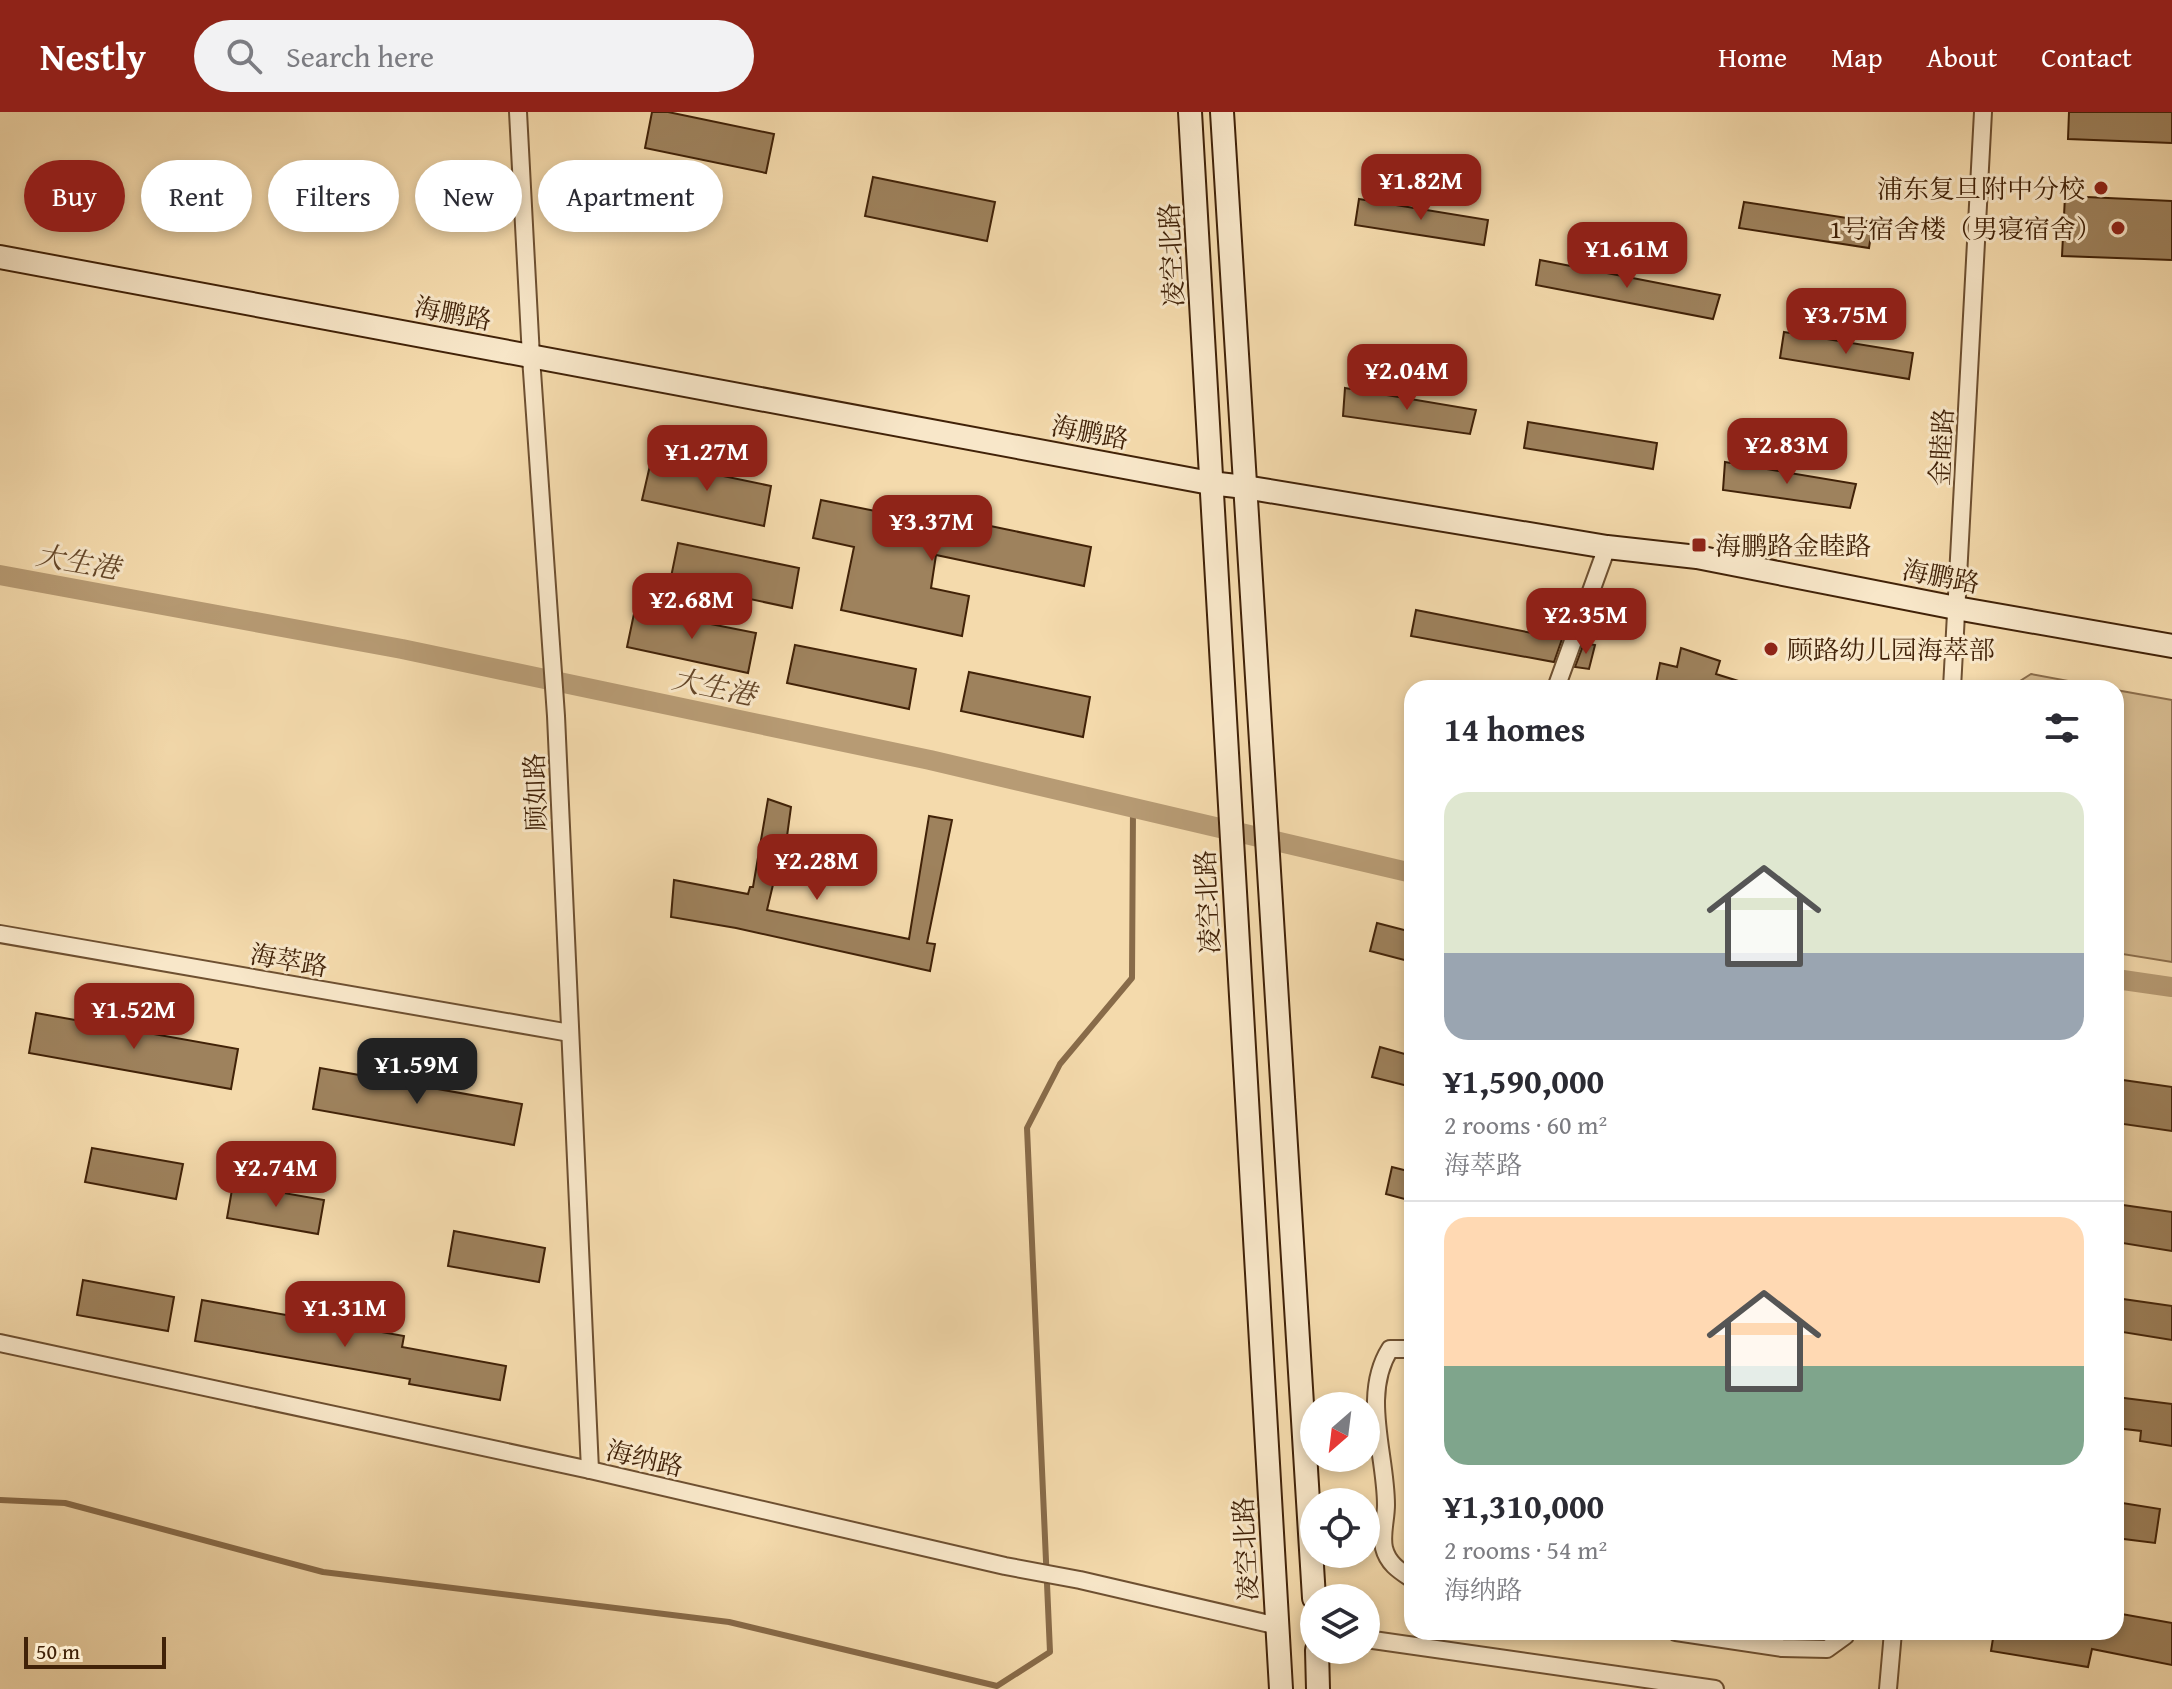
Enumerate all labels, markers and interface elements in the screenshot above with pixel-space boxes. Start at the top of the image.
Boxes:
search box [194,20,754,92]
text: Nestly [40,28,146,84]
icon: search [222,34,266,78]
text: Search here [286,34,434,78]
text: Home [1718,36,1787,77]
text: Map [1831,36,1883,77]
text: About [1927,36,1997,77]
text: Contact [2041,36,2132,77]
pin: ¥1.82M [1356,154,1486,222]
chip: Buy [24,160,125,232]
chip: Rent [141,160,252,232]
chip: Filters [268,160,399,232]
chip: New [415,160,522,232]
chip: Apartment [538,160,723,232]
text: ¥1.82M [1379,160,1463,199]
place label: 浦东复旦附中分校 [1877,169,2085,208]
marker: 浦东复旦附中分校 [2092,179,2110,197]
street label: 凌空北路 [1149,202,1193,308]
place label: 1号宿舍楼（男寝宿舍） [1829,209,2102,248]
marker: 1号宿舍楼（男寝宿舍） [2109,219,2127,237]
pin: ¥1.61M [1562,222,1692,290]
text: ¥1.61M [1585,228,1669,267]
street label: 海鹏路 [411,286,495,340]
pin: ¥3.75M [1781,288,1911,356]
text: ¥3.75M [1804,294,1888,333]
pin: ¥2.04M [1342,344,1472,412]
text: ¥2.04M [1365,350,1449,389]
street label: 海鹏路 [1048,405,1132,459]
street label: 金睦路 [1919,407,1963,487]
pin: ¥2.83M [1722,418,1852,486]
text: ¥2.83M [1745,424,1829,463]
pin: ¥1.27M [642,425,772,493]
text: ¥1.27M [665,431,749,470]
pin: ¥3.37M [867,495,997,563]
text: ¥3.37M [890,501,974,540]
place label: 海鹏路金睦路 [1715,526,1871,565]
water label: 大生港 [33,534,127,589]
marker: 海鹏路金睦路 [1690,536,1708,554]
street label: 海鹏路 [1899,549,1983,603]
pin: ¥2.68M [627,573,757,641]
text: ¥2.68M [650,579,734,618]
pin: ¥2.35M [1521,588,1651,656]
text: ¥2.35M [1544,594,1628,633]
place label: 顾路幼儿园海萃部 [1787,630,1995,669]
marker: 顾路幼儿园海萃部 [1762,640,1780,658]
water label: 大生港 [669,657,763,716]
text: 14 homes [1444,704,1585,753]
icon: filters [2040,706,2084,750]
street label: 顾如路 [514,752,556,832]
pin: ¥2.28M [752,834,882,902]
text: ¥2.28M [775,840,859,879]
icon: home [1692,844,1836,988]
street label: 凌空北路 [1185,849,1229,955]
street label: 海萃路 [247,934,331,986]
pin: ¥1.52M [69,983,199,1051]
text: ¥1.52M [92,989,176,1028]
pin: ¥1.59M [352,1038,482,1106]
text: ¥1.59M [375,1044,459,1083]
text: ¥1,590,000 [1444,1056,1604,1105]
text: 2 rooms · 60 m² [1444,1105,1607,1144]
pin: ¥2.74M [211,1141,341,1209]
text: 海萃路 [1444,1145,1522,1184]
text: ¥2.74M [234,1147,318,1186]
icon: home [1692,1269,1836,1413]
pin: ¥1.31M [280,1281,410,1349]
text: ¥1.31M [303,1287,387,1326]
north arrow [1300,1392,1380,1472]
map controls [1300,1392,1380,1664]
street label: 海纳路 [603,1430,687,1486]
text: ¥1,310,000 [1444,1481,1604,1530]
button: locate [1300,1488,1380,1568]
street label: 凌空北路 [1223,1496,1267,1602]
text: 2 rooms · 54 m² [1444,1530,1607,1569]
text: 海纳路 [1444,1570,1522,1609]
button: layers [1300,1584,1380,1664]
scale bar [24,1633,166,1669]
text: 50 m [36,1635,80,1667]

